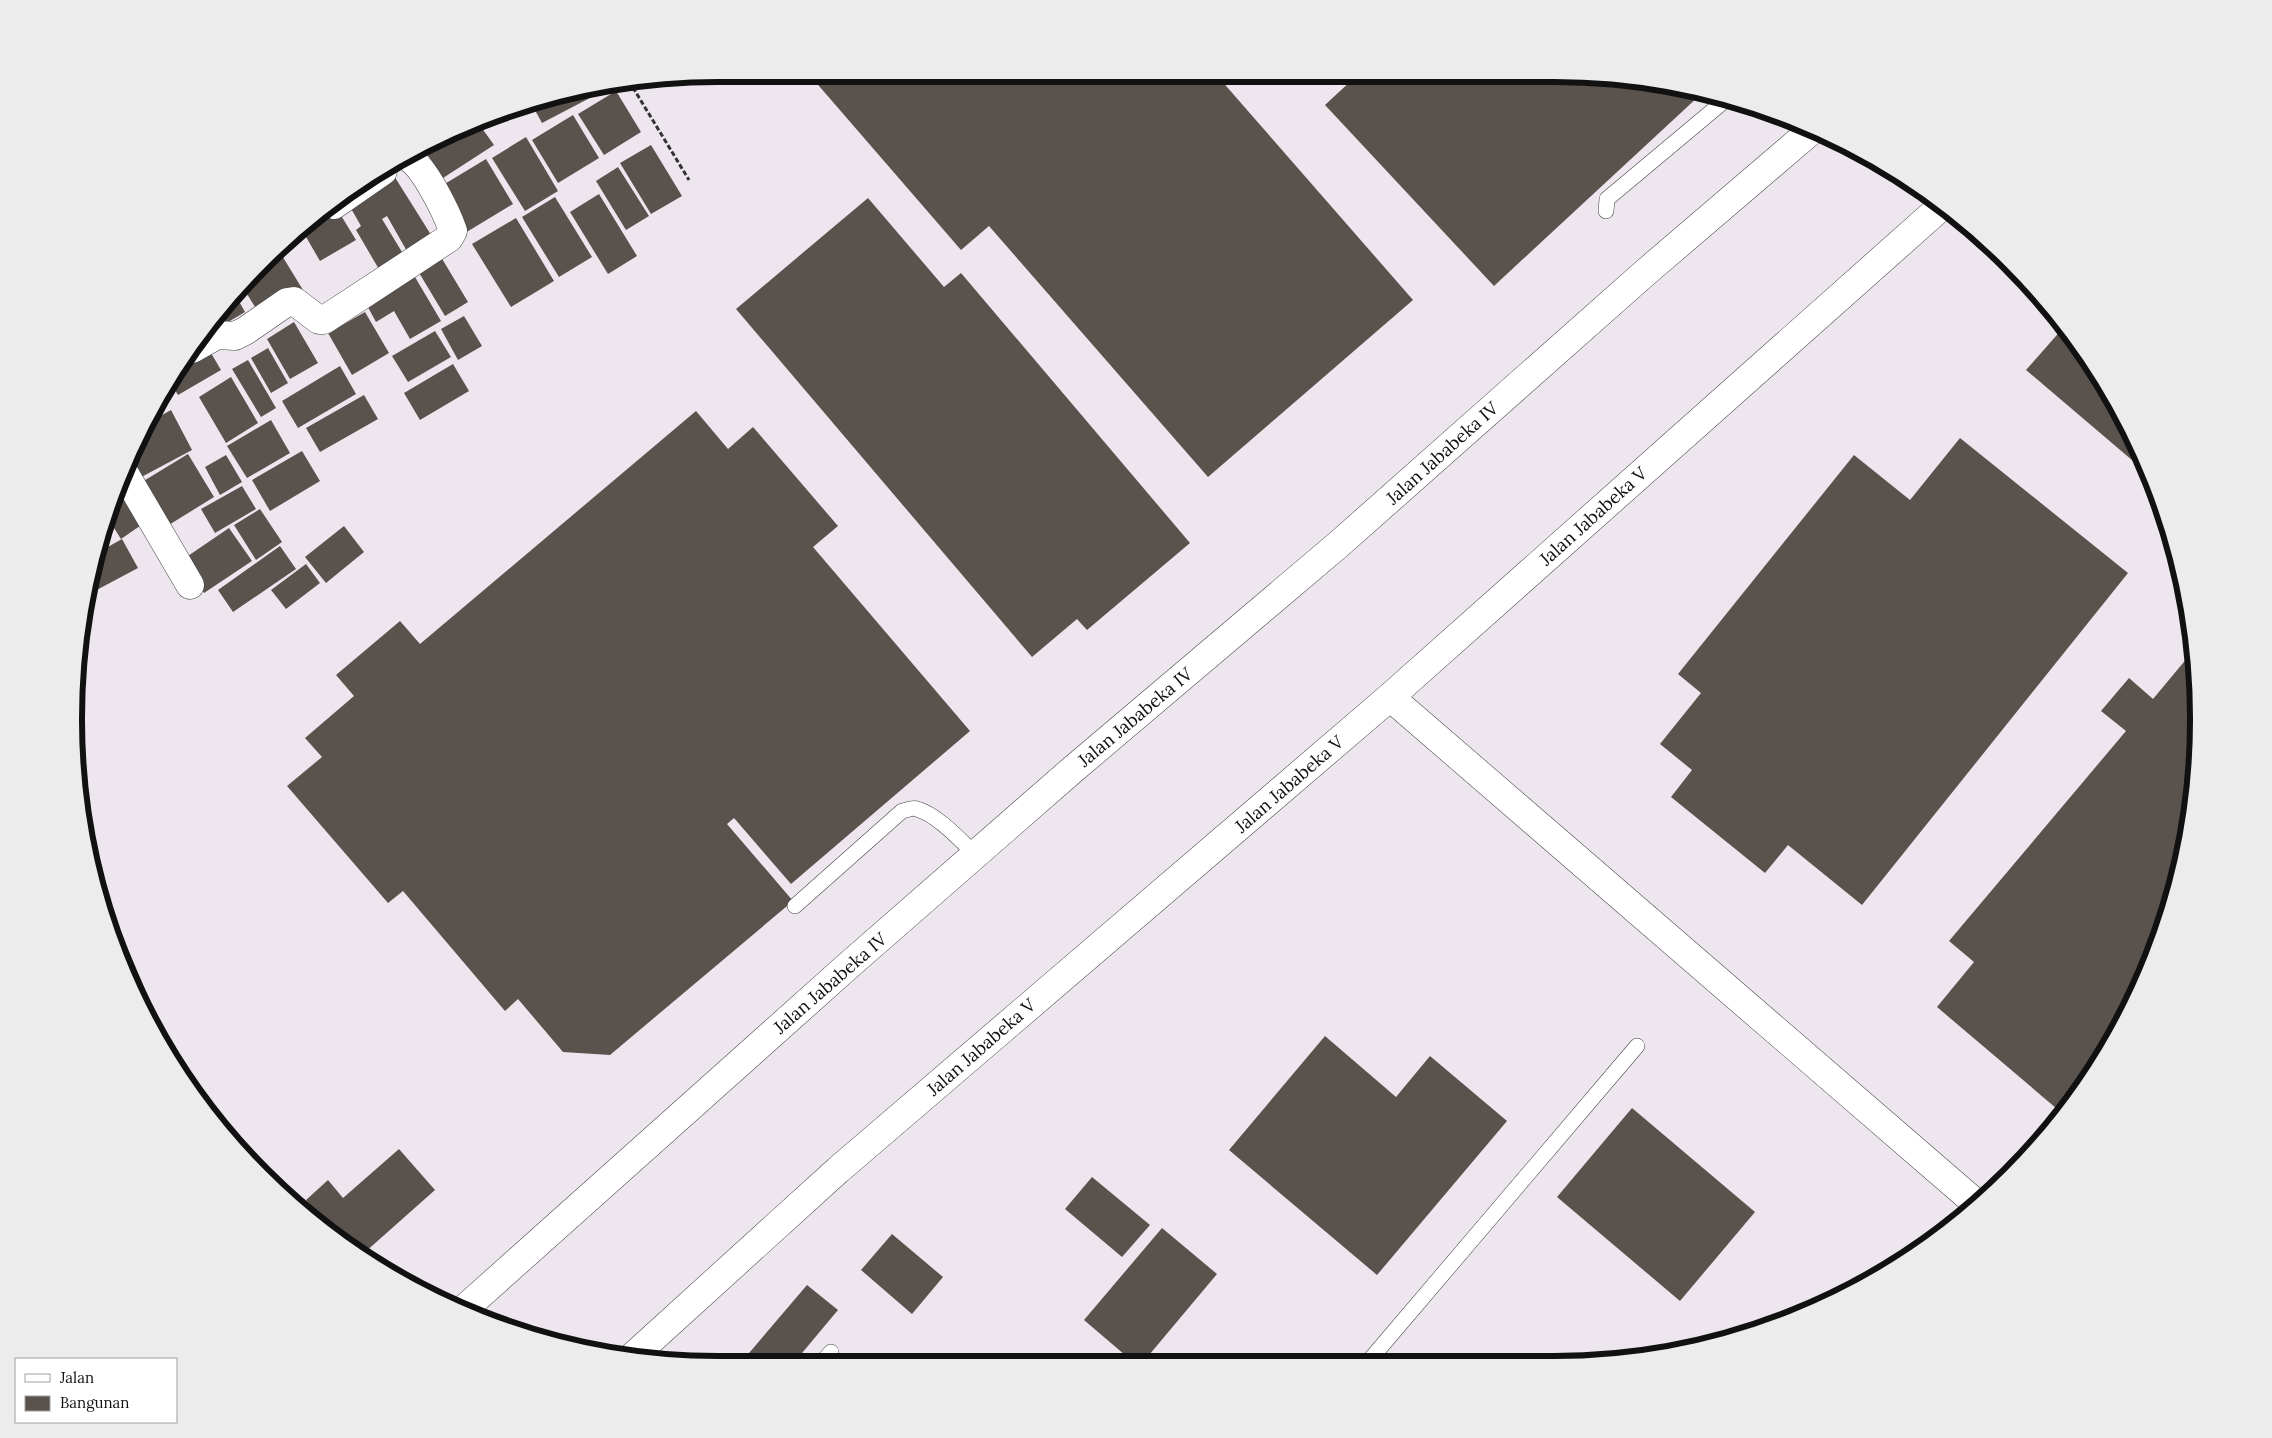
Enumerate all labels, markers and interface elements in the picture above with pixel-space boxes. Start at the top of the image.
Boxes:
street label: Jalan Jababeka IV [1381,396,1504,510]
street label: Jalan Jababeka V [1534,461,1652,571]
street label: Jalan Jababeka IV [1072,662,1198,772]
street label: Jalan Jababeka V [1229,730,1349,838]
street label: Jalan Jababeka IV [768,927,892,1039]
street label: Jalan Jababeka V [921,993,1041,1101]
legend [15,1358,178,1423]
text: Jalan [59,1368,94,1387]
text: Bangunan [60,1393,129,1412]

